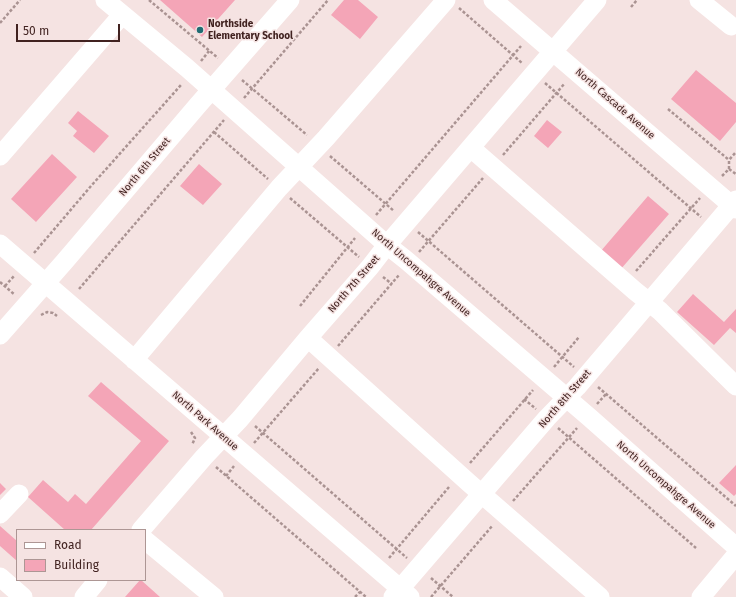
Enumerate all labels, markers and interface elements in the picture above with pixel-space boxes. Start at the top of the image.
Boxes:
scale bar [18,16,122,42]
place label: Northside Elementary School [208,18,293,42]
text: 50 m [23,24,49,38]
marker: Northside Elementary School [195,25,205,35]
street label: North Cascade Avenue [573,66,657,142]
street label: North 6th Street [117,135,173,199]
street label: North Uncompahgre Avenue [369,227,473,319]
street label: North 7th Street [326,253,382,315]
street label: North 8th Street [536,367,594,431]
street label: North Park Avenue [169,389,241,453]
street label: North Uncompahgre Avenue [614,439,718,531]
legend [16,529,146,581]
text: Road [54,538,82,552]
text: Building [54,558,99,572]

